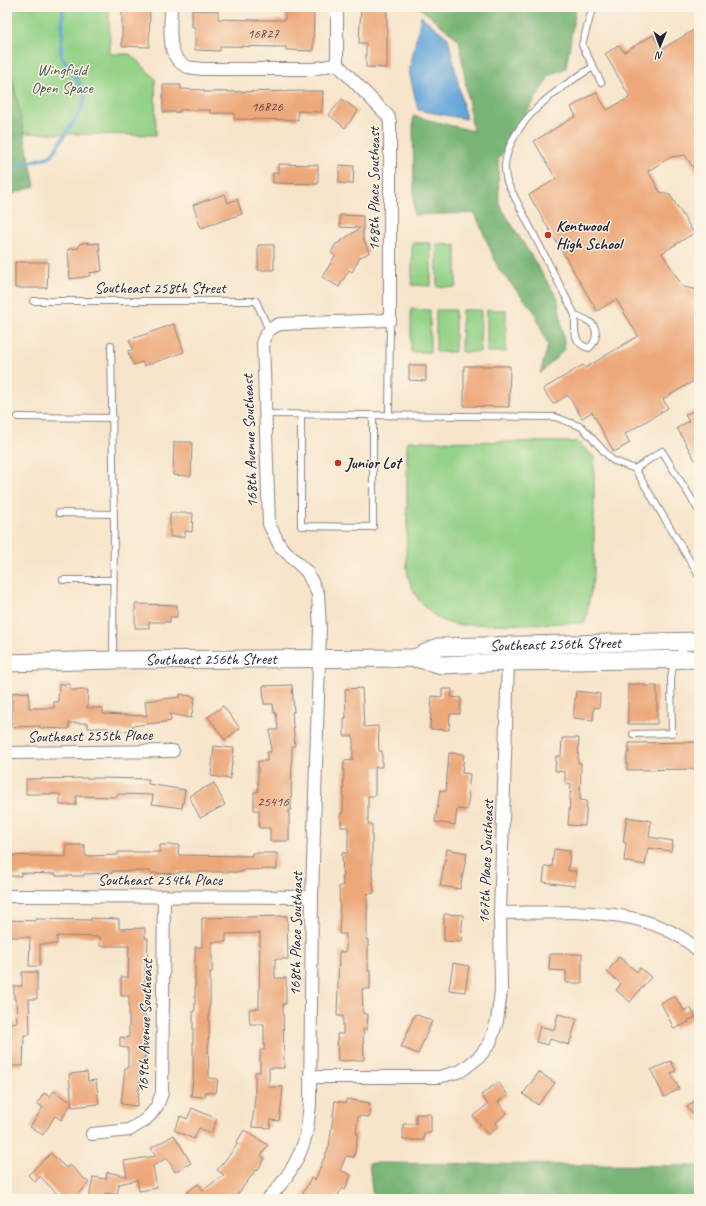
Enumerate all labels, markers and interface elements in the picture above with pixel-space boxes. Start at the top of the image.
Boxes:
house number: 16827 [247,25,279,42]
north arrow [640,26,680,66]
text: N [654,49,663,63]
park label: Wingfield Open Space [31,60,95,98]
house number: 16826 [251,98,283,115]
street label: 168th Place Southeast [364,125,384,251]
place label: Kentwood High School [556,216,625,254]
marker: Kentwood High School [543,230,553,240]
street label: Southeast 258th Street [94,278,227,298]
street label: 168th Avenue Southeast [238,372,262,508]
place label: Junior Lot [345,453,403,473]
marker: Junior Lot [333,458,343,468]
street label: Southeast 256th Street [490,633,623,656]
street label: Southeast 256th Street [145,649,278,670]
street label: Southeast 255th Place [28,725,154,747]
house number: 25416 [257,793,289,810]
street label: 167th Place Southeast [474,798,498,924]
street label: Southeast 254th Place [98,870,224,890]
street label: 168th Place Southeast [285,870,307,996]
street label: 169th Avenue Southeast [133,957,157,1093]

